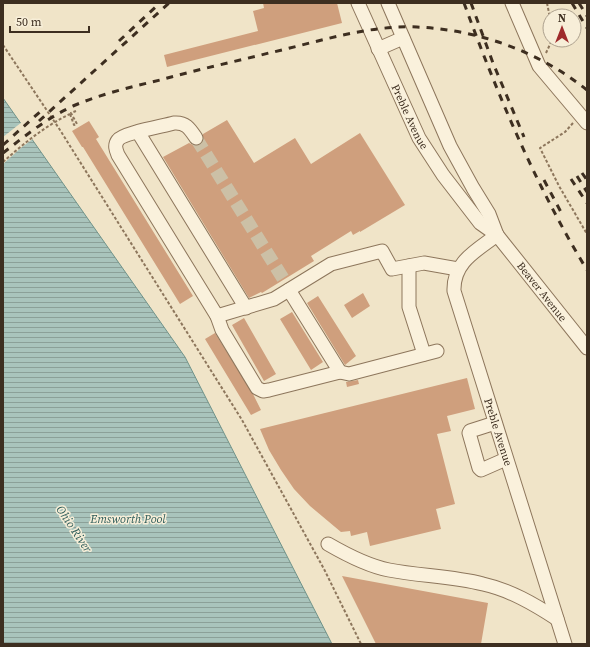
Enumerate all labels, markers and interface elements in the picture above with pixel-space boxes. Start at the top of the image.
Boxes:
scale bar [10,8,89,34]
north arrow [542,8,582,48]
text: N [558,11,566,26]
text: 50 m [16,14,42,30]
street label: Preble Avenue [388,82,432,153]
street label: Beaver Avenue [513,259,570,325]
street label: Preble Avenue [480,396,516,468]
water label: Ohio River [52,502,96,557]
water label: Emsworth Pool [89,511,166,527]

